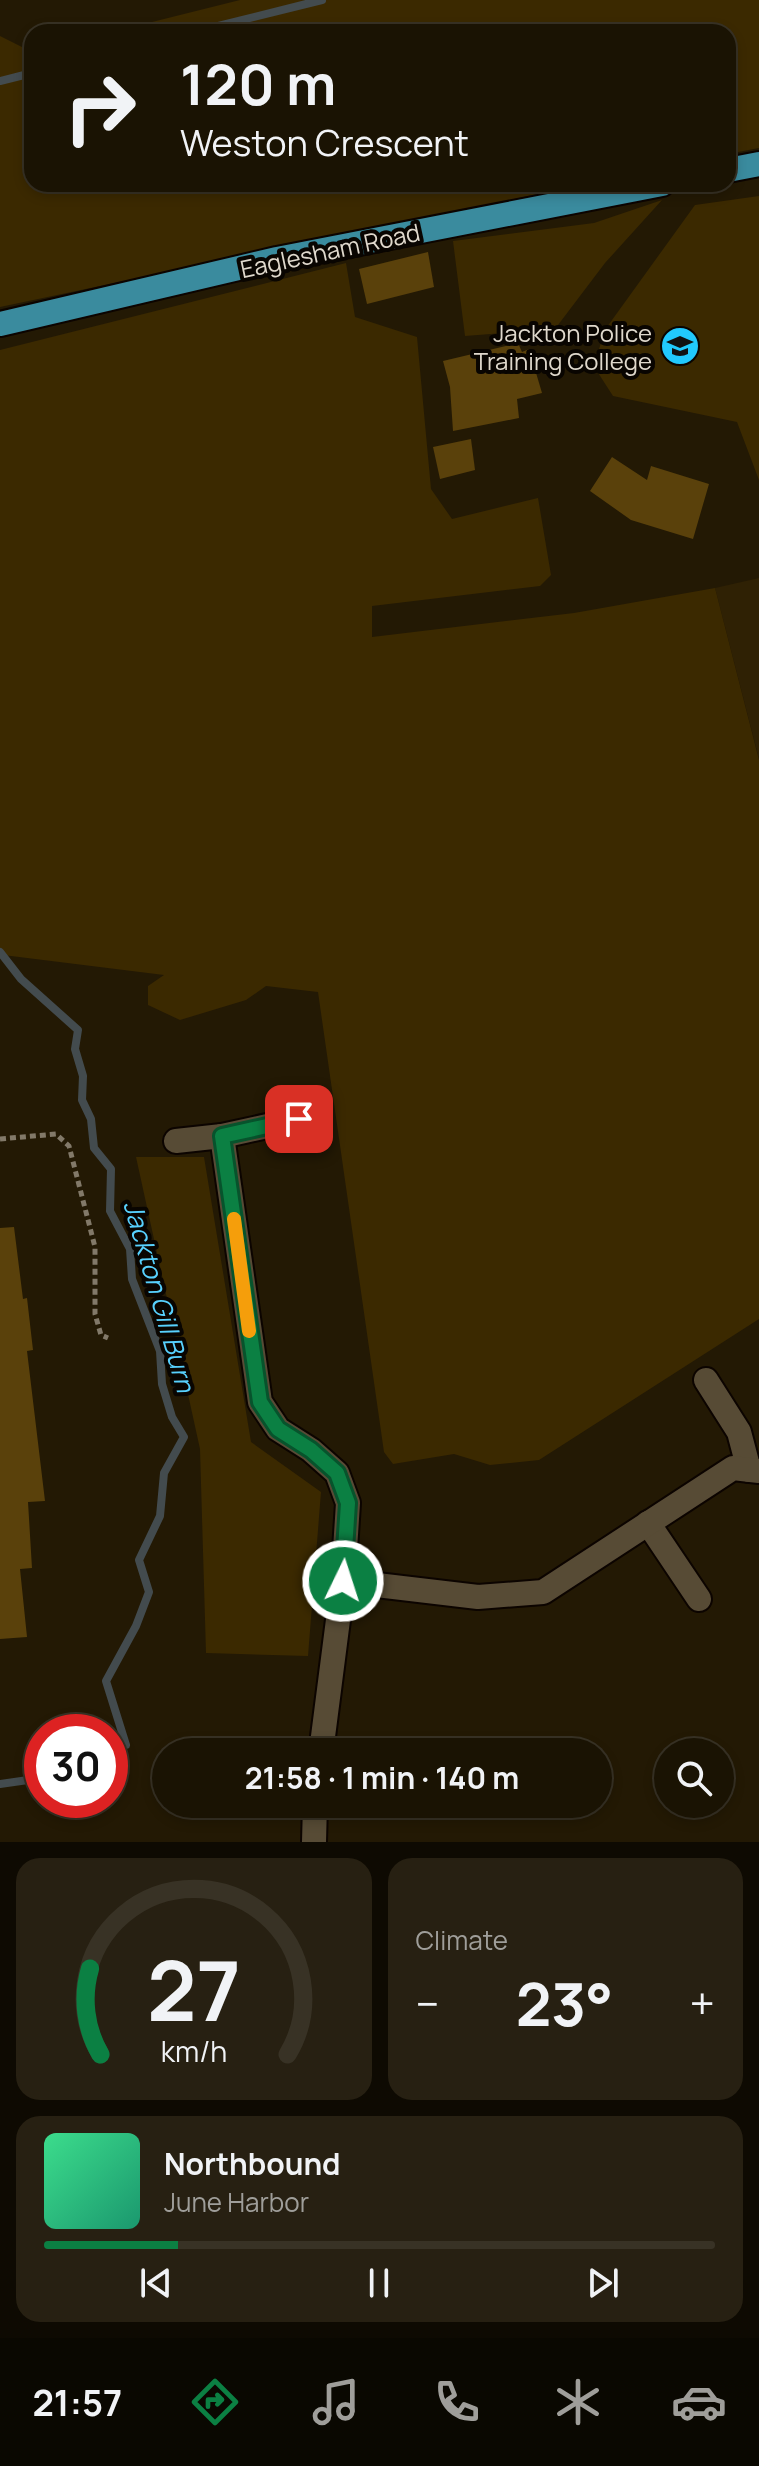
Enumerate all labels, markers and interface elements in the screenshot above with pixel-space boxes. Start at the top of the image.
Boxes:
text: 120 m [180,45,336,122]
icon: right [48,56,152,160]
text: Weston Crescent [180,118,469,167]
street label: Eaglesham Road [237,215,423,285]
place label: Jackton Police Training College [474,316,652,377]
school or university icon: Jackton Police Training College [659,325,701,367]
pin [265,1085,333,1153]
icon: arrive [277,1097,321,1141]
water label: Jackton Gill Burn [115,1196,205,1397]
position arrow [301,1539,385,1623]
speed limit sign: 30 [24,1714,128,1818]
map controls [654,1738,734,1818]
button: search [654,1738,734,1818]
text: 21:58 · 1 min · 140 m [245,1757,519,1798]
text: Climate [416,1922,508,1958]
text: 27 [147,1932,241,2046]
text: 23° [516,1962,613,2044]
text: − [416,1973,439,2033]
text: + [690,1973,715,2033]
text: km/h [161,2032,227,2071]
text: Northbound [164,2143,341,2184]
text: June Harbor [164,2184,309,2220]
icon: previous [134,2261,178,2305]
icon: pause [357,2261,401,2305]
icon: next [581,2261,625,2305]
icon: directions [187,2374,243,2430]
icon: music [308,2374,364,2430]
icon: phone [429,2374,485,2430]
icon: climate [550,2374,606,2430]
icon: car [671,2374,727,2430]
text: 21:57 [32,2378,122,2427]

